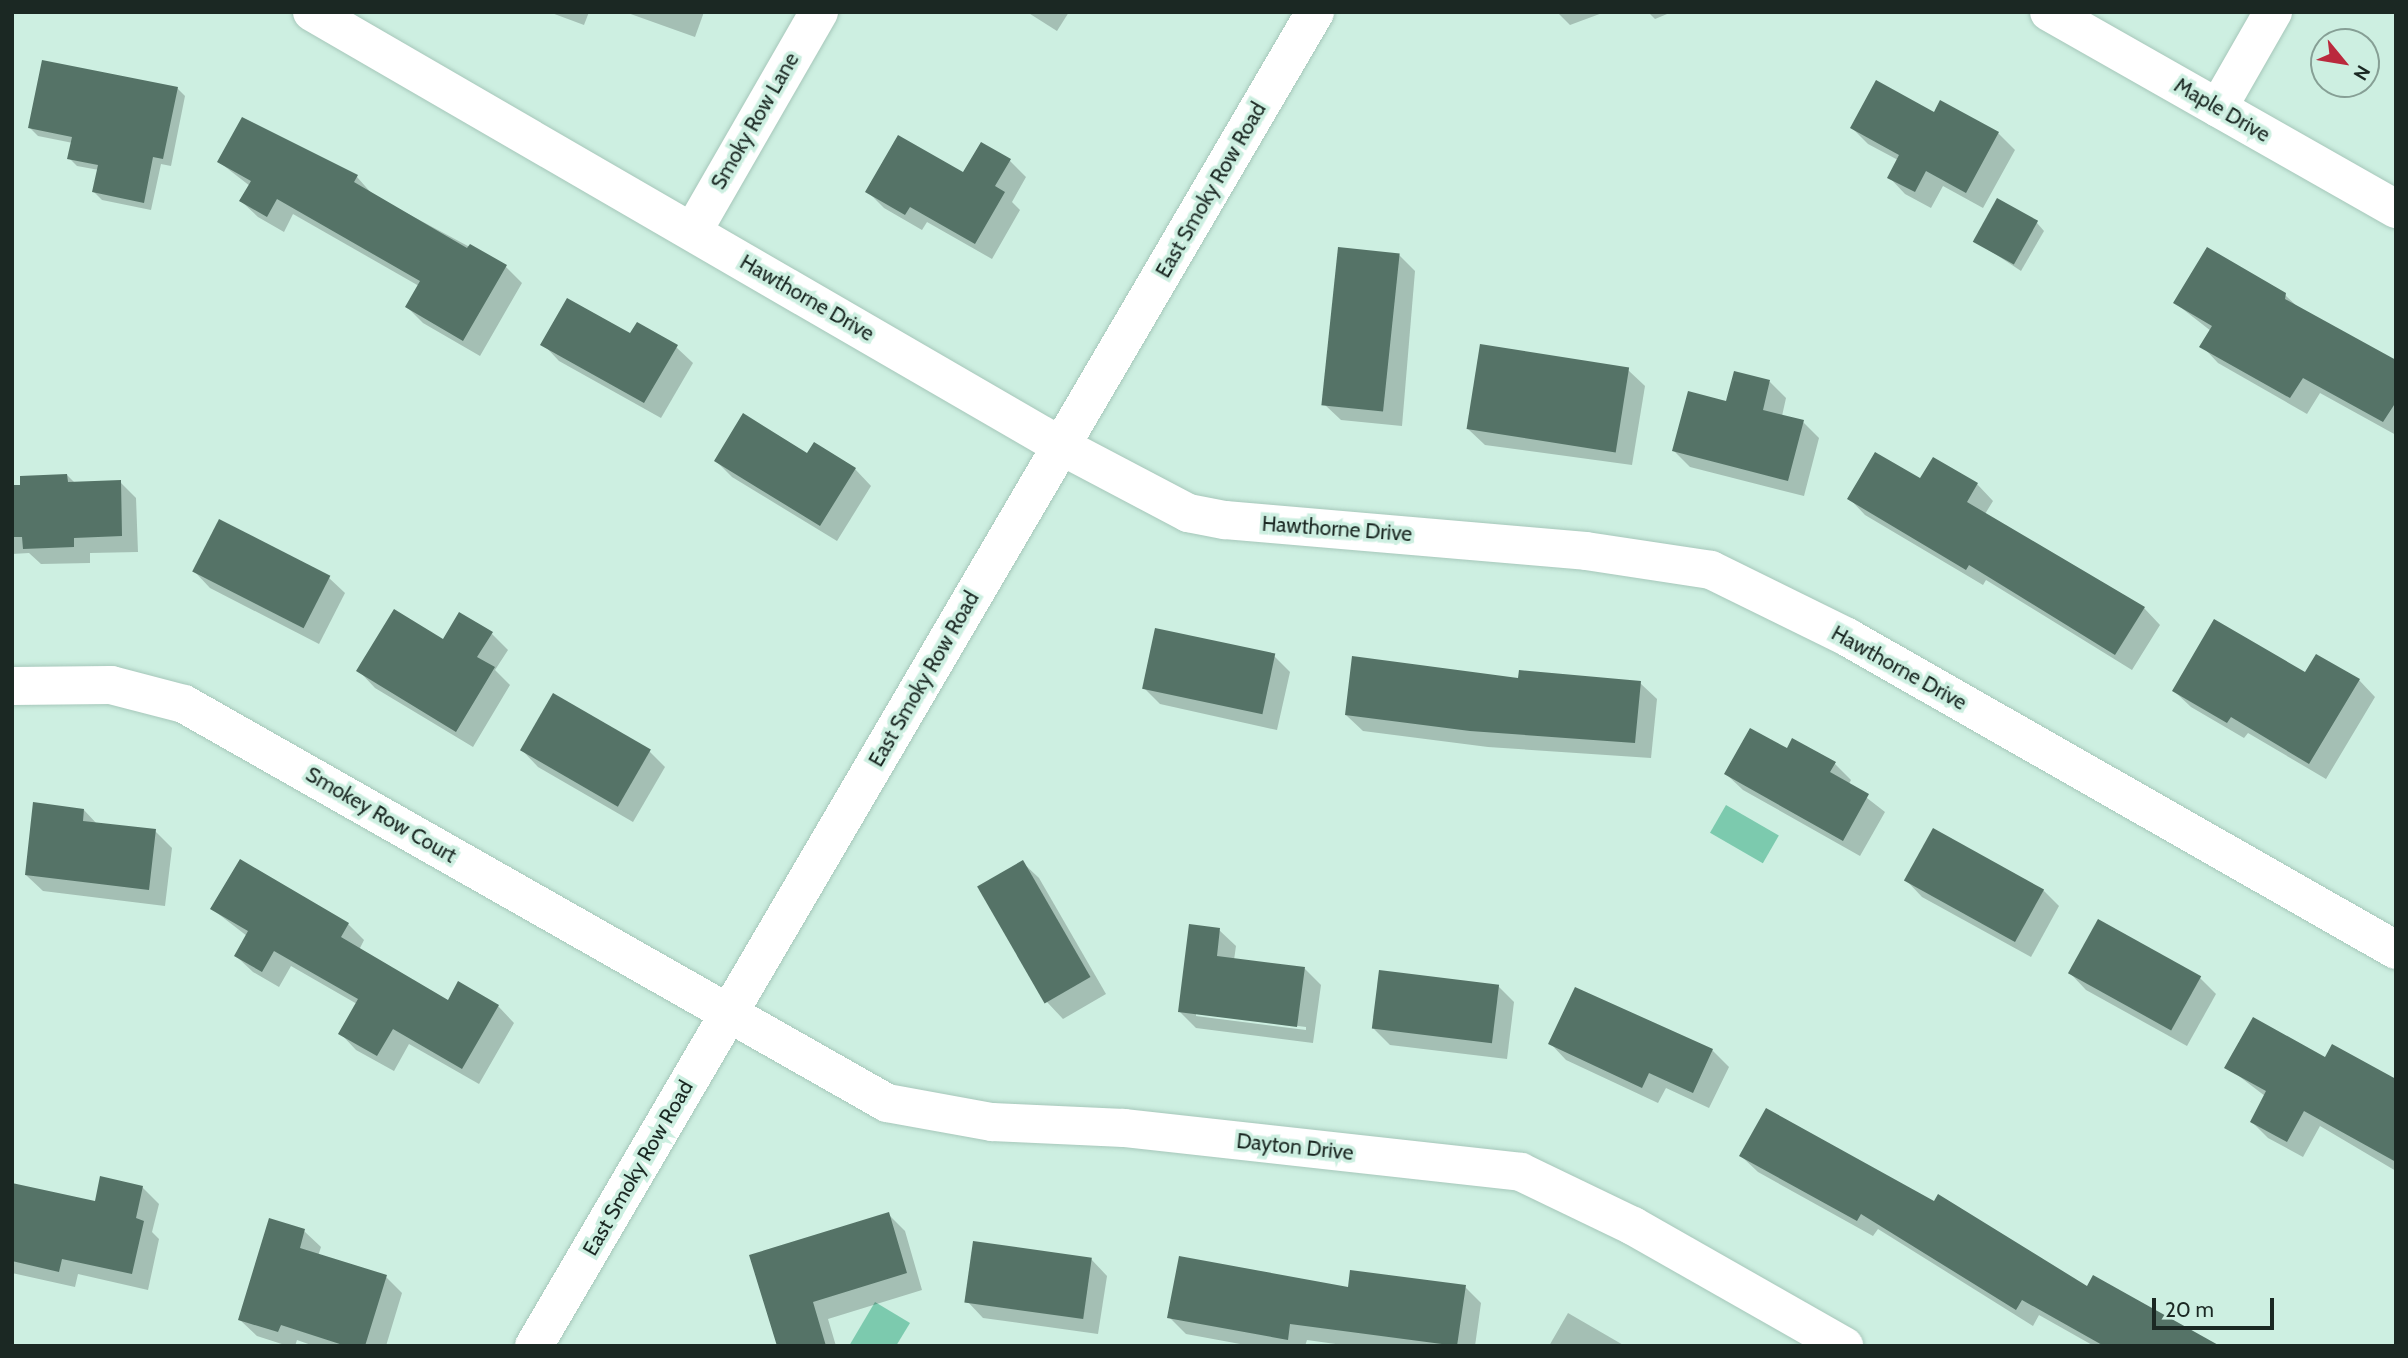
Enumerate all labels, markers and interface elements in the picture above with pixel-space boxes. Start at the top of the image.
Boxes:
north arrow [2310,28,2380,98]
street label: Smoky Row Lane [706,48,804,194]
text: N [2349,61,2375,84]
street label: Maple Drive [2170,73,2274,147]
street label: East Smoky Row Road [1151,98,1271,282]
street label: Hawthorne Drive [735,249,879,347]
street label: Hawthorne Drive [1261,511,1413,547]
street label: East Smoky Row Road [864,587,984,771]
street label: Hawthorne Drive [1827,620,1971,716]
street label: Smokey Row Court [301,762,461,868]
street label: East Smoky Row Road [578,1076,698,1260]
street label: Dayton Drive [1235,1128,1355,1166]
scale bar [2156,1284,2278,1328]
text: 20 m [2165,1297,2214,1322]

